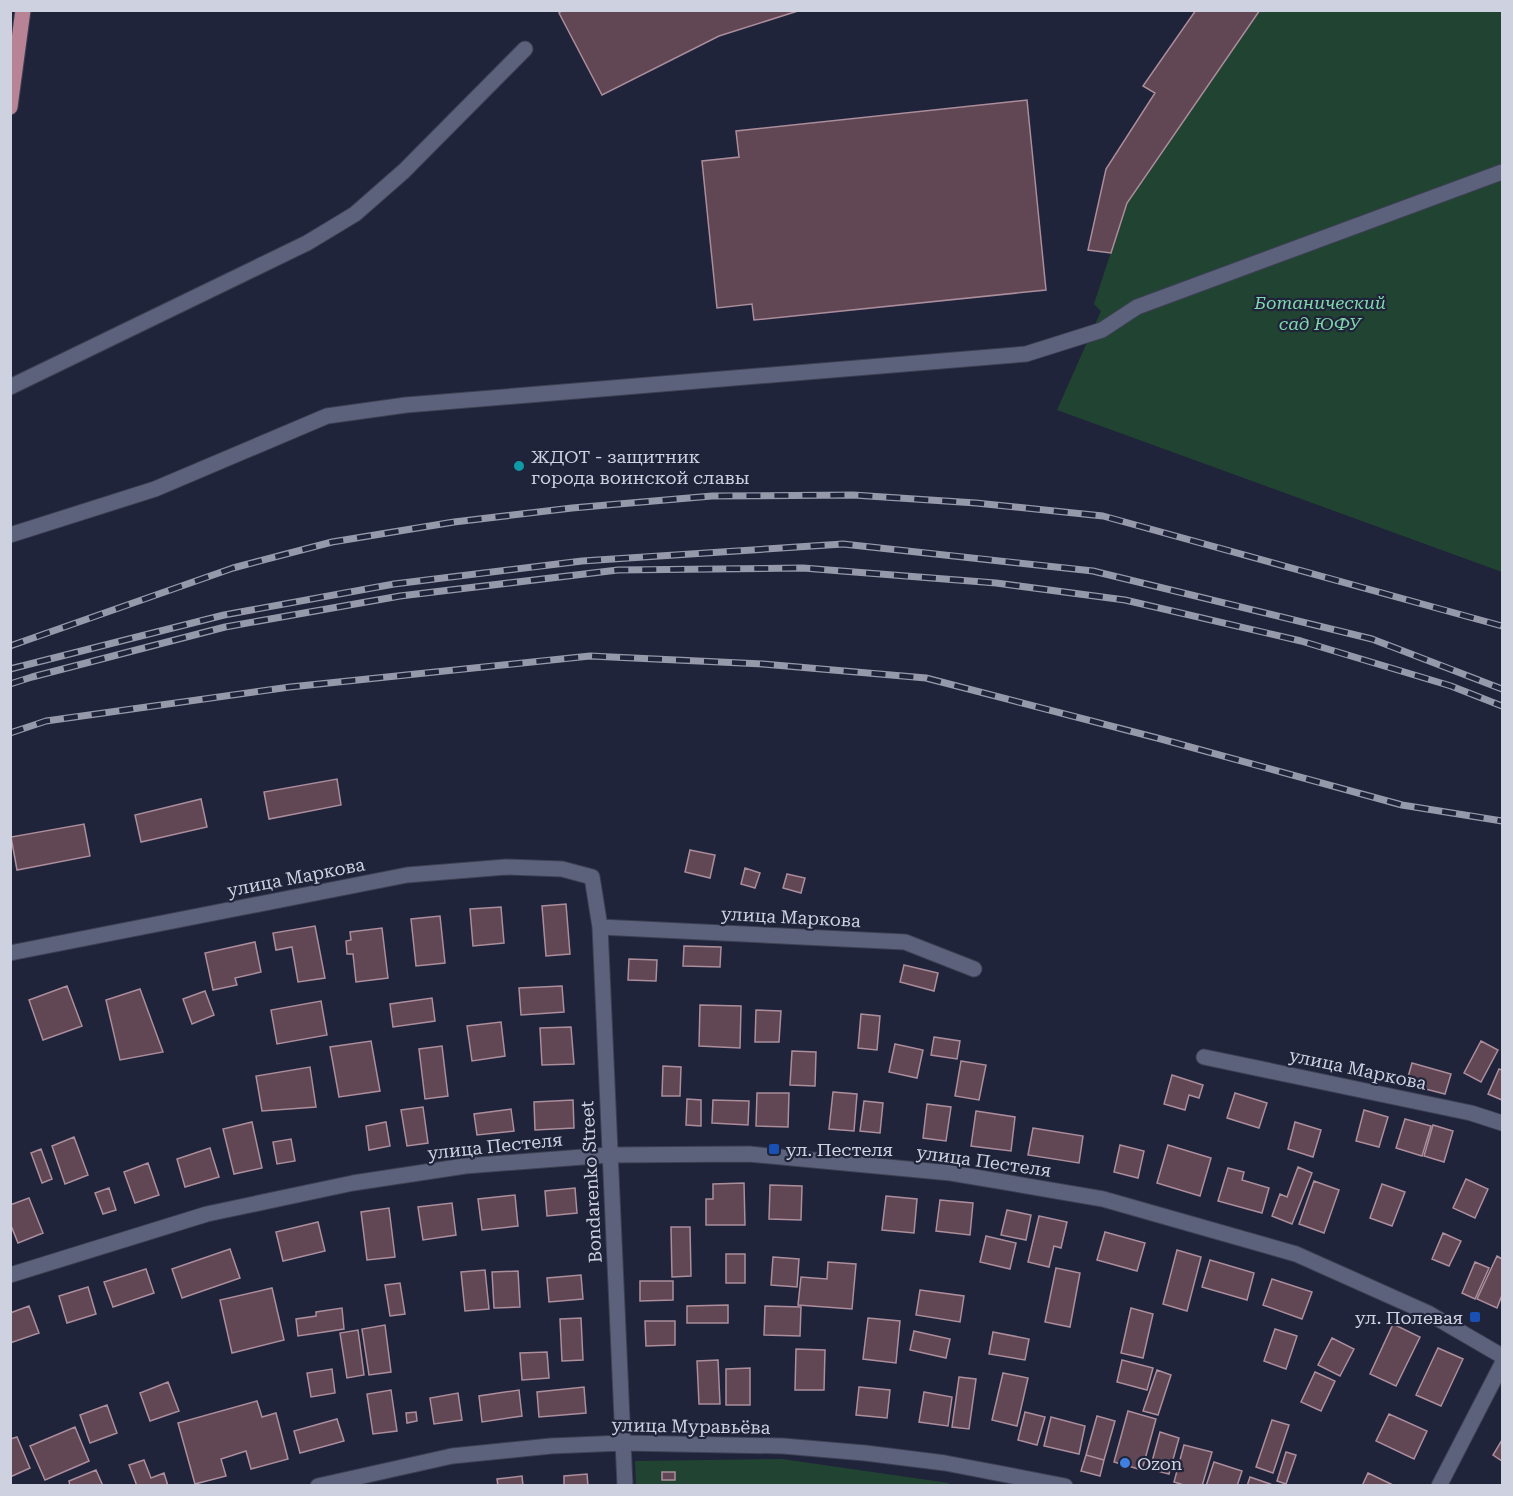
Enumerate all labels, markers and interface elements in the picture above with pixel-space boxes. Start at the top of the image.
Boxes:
park label: Ботанический сад ЮФУ [1253,292,1386,334]
place label: ЖДОТ - защитник города воинской славы [531,446,750,488]
marker: ЖДОТ - защитник города воинской славы [512,459,526,473]
street label: улица Маркова [225,853,367,901]
street label: улица Маркова [721,903,862,931]
street label: улица Маркова [1287,1044,1429,1094]
street label: Bondarenko Street [576,1100,606,1264]
street label: улица Пестеля [426,1128,564,1164]
place label: ул. Пестеля [786,1139,893,1160]
street label: улица Пестеля [915,1141,1053,1181]
marker: ул. Пестеля [767,1142,781,1156]
place label: ул. Полевая [1355,1307,1463,1328]
marker: ул. Полевая [1468,1310,1482,1324]
street label: улица Муравьёва [612,1414,771,1438]
place label: Ozon [1137,1453,1183,1474]
marker: Ozon [1118,1456,1132,1470]

